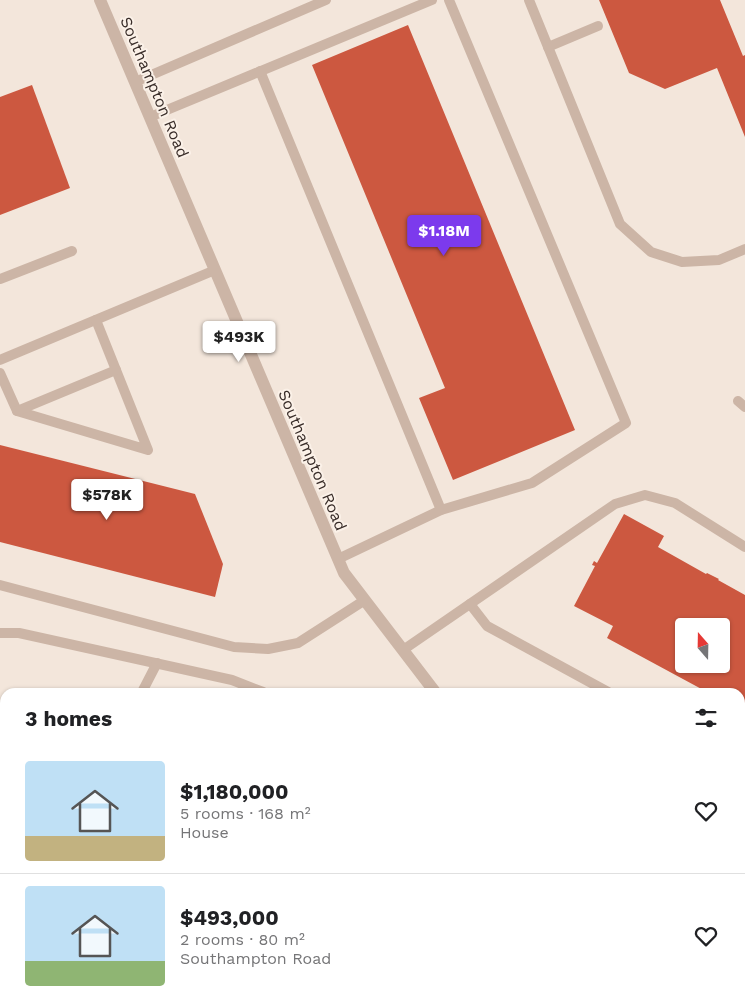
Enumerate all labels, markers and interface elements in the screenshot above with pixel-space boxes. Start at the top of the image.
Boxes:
street label: Southampton Road [116,14,193,161]
pin: $1.18M [403,214,485,257]
text: $1.18M [418,221,470,240]
pin: $493K [204,320,274,363]
text: $493K [214,327,264,346]
street label: Southampton Road [274,387,351,534]
pin: $578K [72,478,142,521]
text: $578K [82,485,132,504]
north arrow [675,618,730,672]
map controls [675,618,730,673]
icon: filters [692,704,720,732]
text: 3 homes [25,706,112,731]
text: $1,180,000 [180,779,288,804]
icon: home [65,781,125,841]
icon: heart [692,797,720,825]
text: 5 rooms · 168 m² [180,804,311,823]
text: House [180,823,229,842]
text: $493,000 [180,905,279,930]
icon: home [65,906,125,966]
icon: heart [692,922,720,950]
text: 2 rooms · 80 m² [180,930,305,949]
text: Southampton Road [180,949,331,968]

